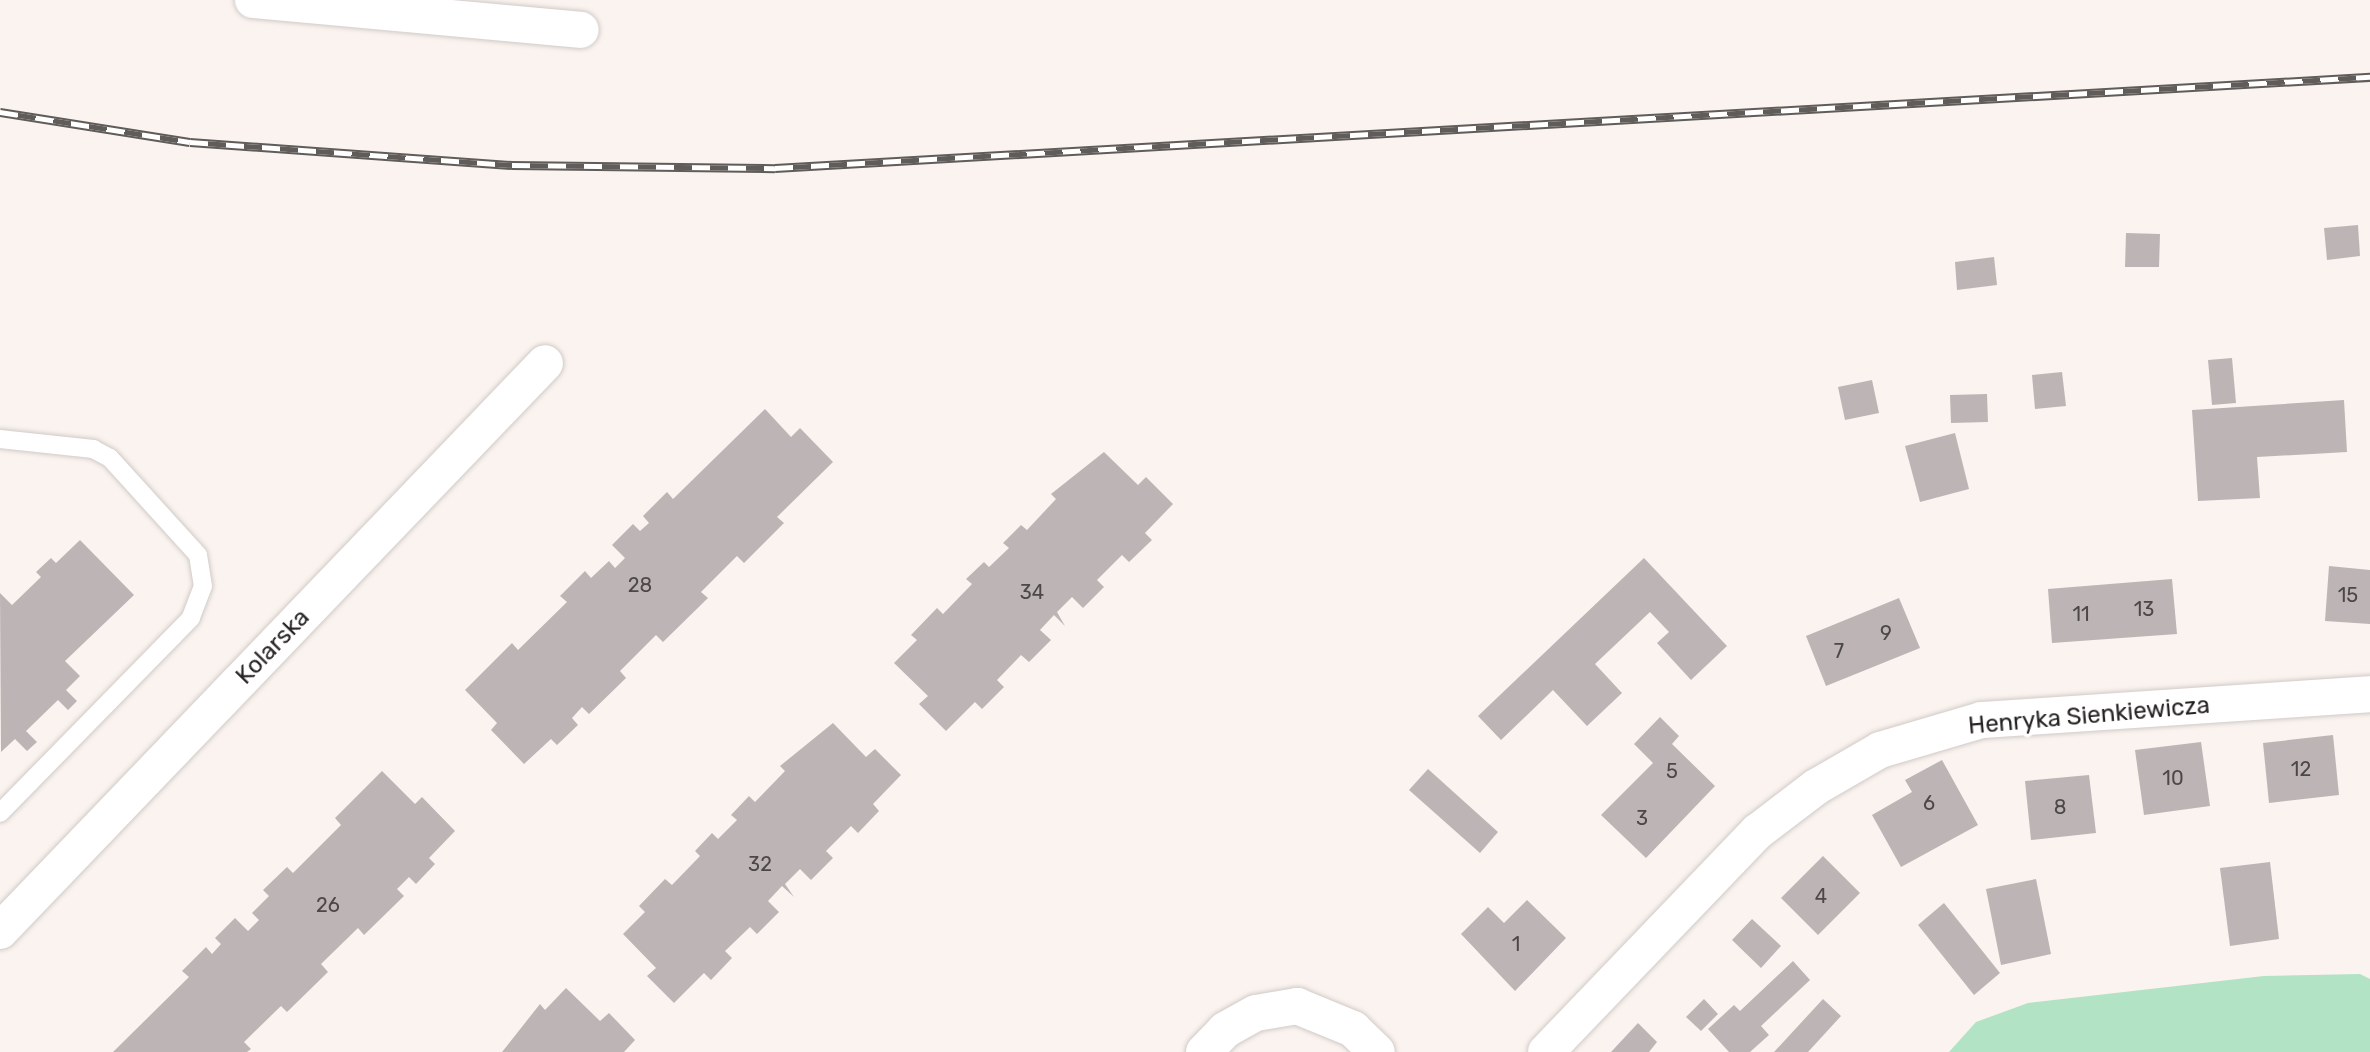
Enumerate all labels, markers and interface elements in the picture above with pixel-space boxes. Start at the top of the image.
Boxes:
house number: 28 [628,573,652,597]
house number: 34 [1020,580,1044,604]
house number: 15 [2338,583,2358,607]
house number: 13 [2134,597,2154,621]
house number: 11 [2072,602,2090,626]
street label: Kolarska [230,603,316,691]
house number: 9 [1880,621,1892,645]
house number: 7 [1834,639,1844,663]
street label: Henryka Sienkiewicza [1967,691,2211,741]
house number: 12 [2291,757,2311,781]
house number: 5 [1666,759,1678,783]
house number: 10 [2162,766,2184,790]
house number: 6 [1923,791,1935,815]
house number: 8 [2054,795,2066,819]
house number: 3 [1636,806,1648,830]
house number: 32 [748,852,772,876]
house number: 4 [1815,884,1827,908]
house number: 26 [316,893,340,917]
house number: 1 [1512,932,1520,956]

